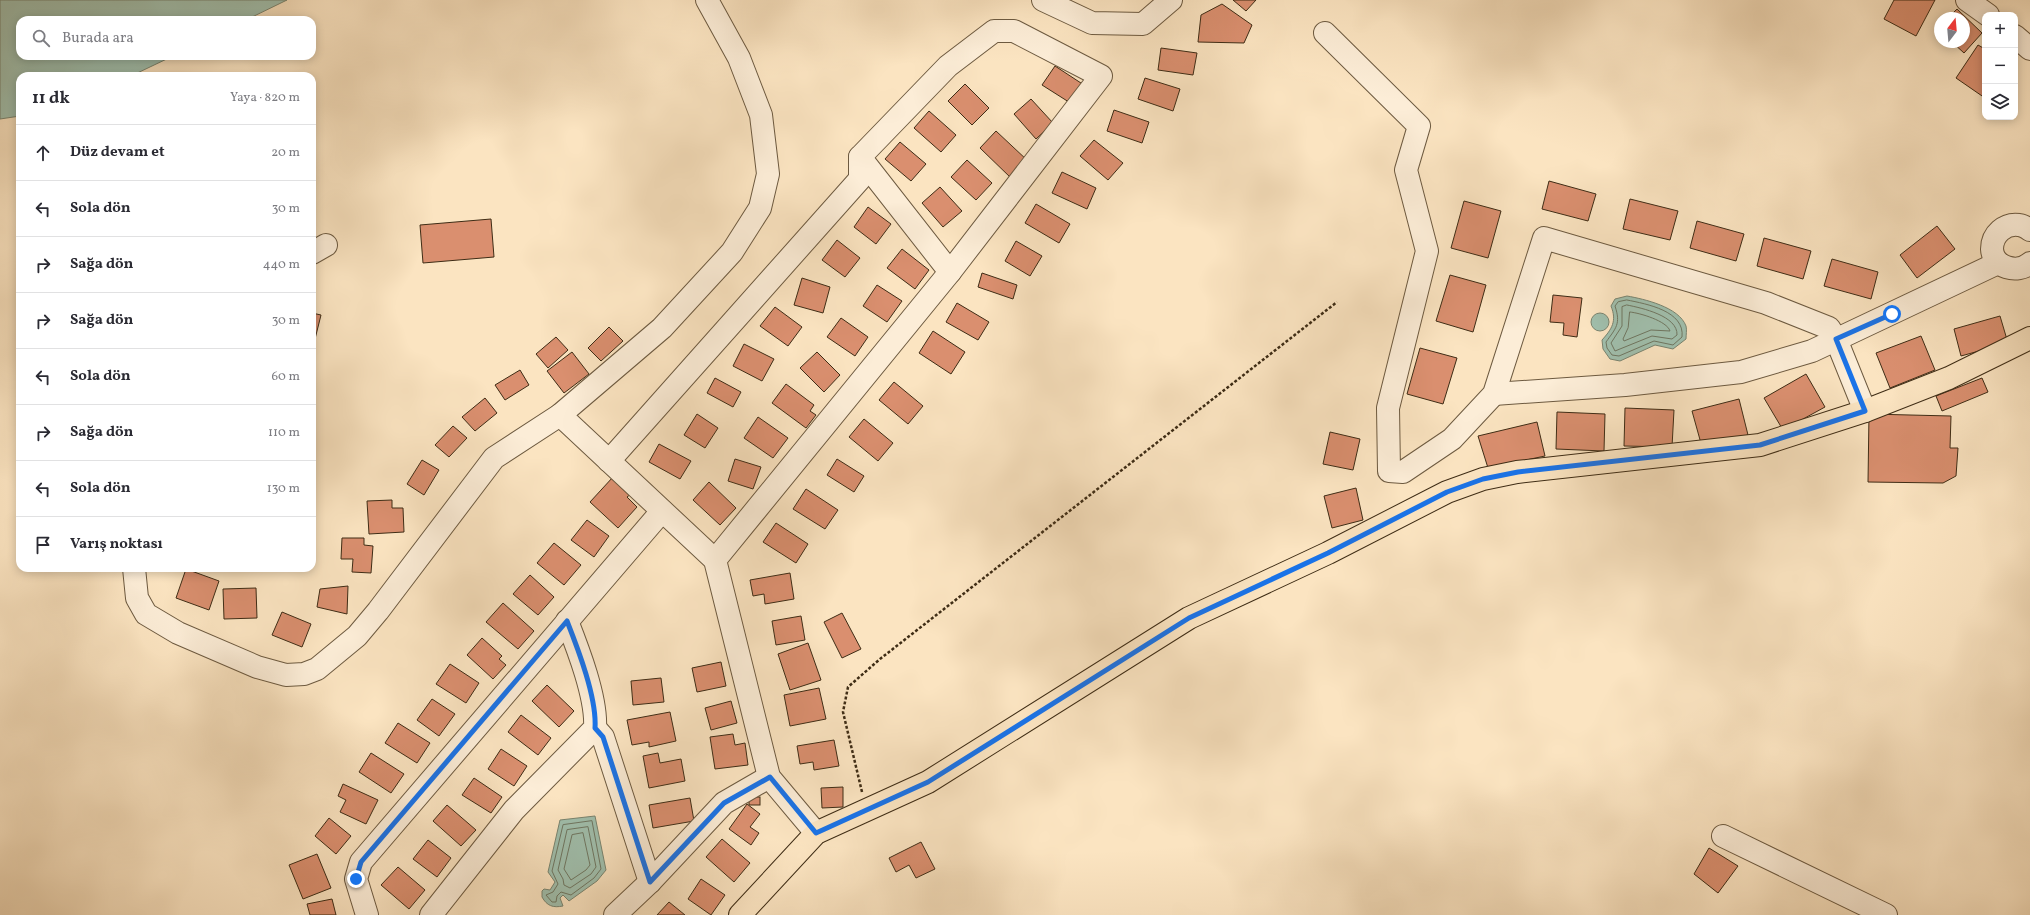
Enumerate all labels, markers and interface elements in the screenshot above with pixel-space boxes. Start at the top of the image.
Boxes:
north arrow [1934,12,1970,48]
map controls [1982,12,2018,120]
button: + [1982,12,2018,48]
search box [16,16,316,60]
icon: search [30,27,52,49]
text: Burada ara [62,28,134,49]
button: − [1982,48,2018,84]
button: layers [1982,84,2018,120]
text: 11 dk [32,87,70,110]
text: Yaya · 820 m [230,89,300,107]
icon: ahead [32,142,54,164]
text: Düz devam et [70,142,165,163]
text: 20 m [271,144,300,162]
icon: left [32,198,54,220]
text: Sola dön [70,198,131,219]
text: 30 m [272,200,300,218]
icon: right [32,254,54,276]
text: Sağa dön [70,254,134,275]
text: 440 m [263,256,300,274]
route start [1883,305,1901,323]
icon: right [32,310,54,332]
text: Sağa dön [70,310,134,331]
text: 30 m [272,312,300,330]
icon: left [32,366,54,388]
text: Sola dön [70,366,131,387]
text: 60 m [272,368,300,386]
icon: right [32,422,54,444]
text: Sağa dön [70,422,134,443]
text: 110 m [268,424,300,442]
icon: left [32,478,54,500]
text: Sola dön [70,478,131,499]
text: 130 m [267,480,300,498]
icon: arrive [32,534,54,556]
text: Varış noktası [70,534,163,555]
route end [347,870,365,888]

